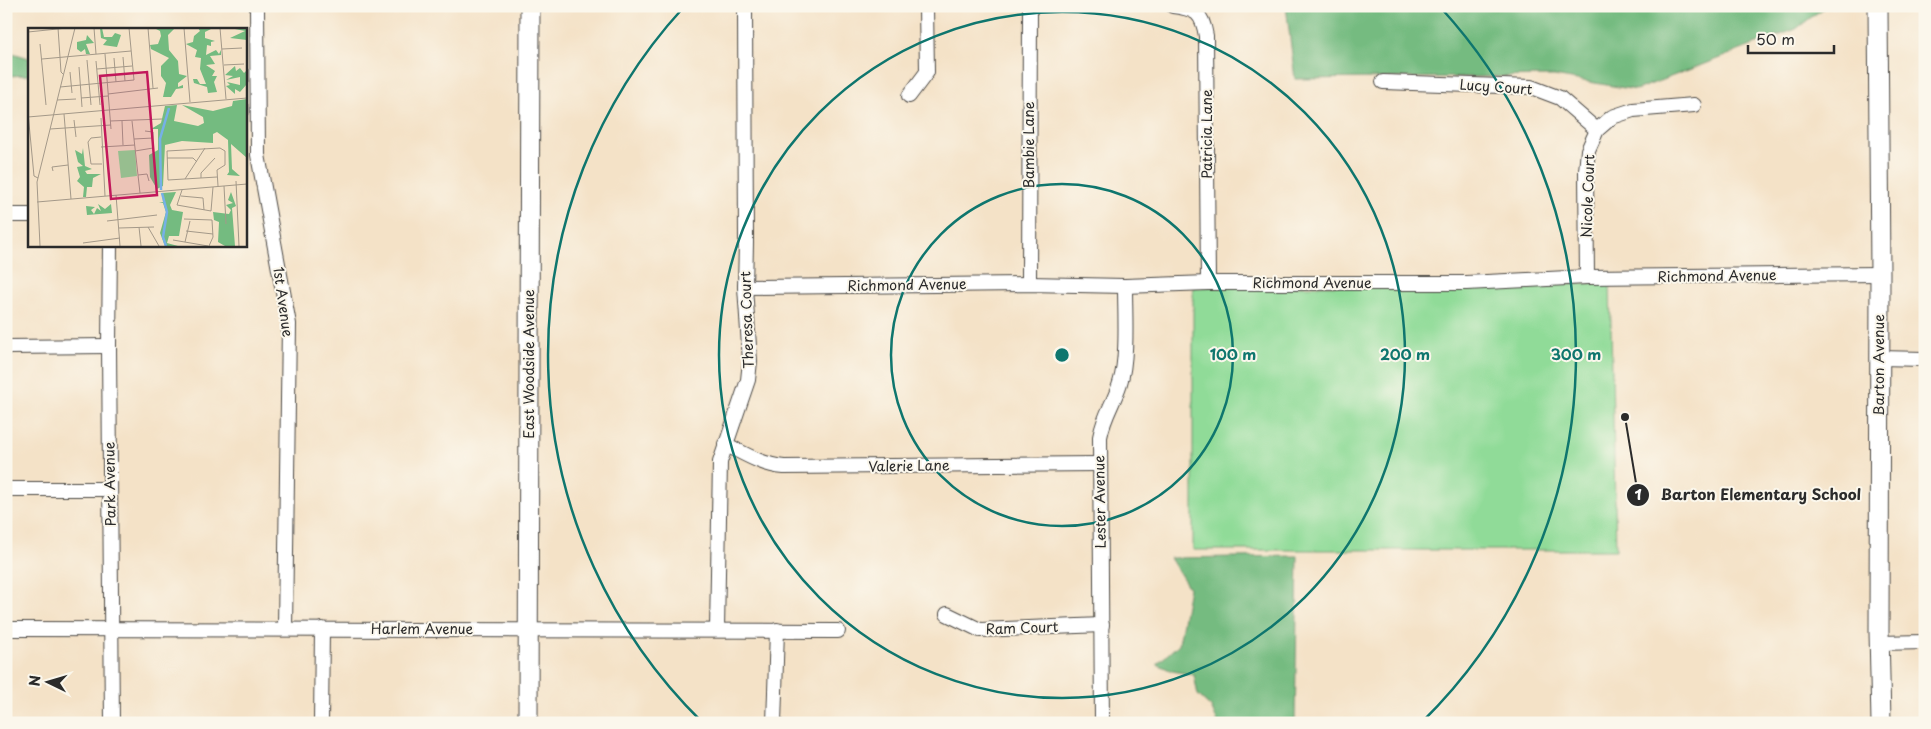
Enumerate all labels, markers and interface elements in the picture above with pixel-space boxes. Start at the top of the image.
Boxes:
scale bar [1748,22,1835,54]
text: 50 m [1756,27,1795,50]
inset map [28,28,246,246]
street label: Lucy Court [1459,73,1533,100]
street label: Patricia Lane [1196,89,1217,179]
street label: Bambie Lane [1018,101,1039,189]
street label: Nicole Court [1576,154,1599,238]
street label: Richmond Avenue [1657,264,1777,287]
street label: 1st Avenue [268,266,299,339]
street label: Theresa Court [734,271,759,369]
street label: Richmond Avenue [1252,272,1372,293]
street label: Richmond Avenue [847,273,967,296]
street label: East Woodside Avenue [518,289,539,439]
street label: Barton Avenue [1868,314,1889,416]
text: 100 m [1210,342,1256,365]
text: 200 m [1380,342,1430,365]
text: 300 m [1551,342,1601,365]
centre of rings [1053,346,1071,364]
street label: Park Avenue [98,441,121,526]
street label: Valerie Lane [868,454,950,477]
street label: Lester Avenue [1088,455,1111,549]
callout: Barton Elementary School [1625,480,1871,510]
text: 1 [1634,482,1642,505]
text: Barton Elementary School [1661,482,1861,505]
street label: Ram Court [985,616,1059,639]
street label: Harlem Avenue [371,618,474,639]
north arrow [22,656,72,706]
text: N [24,674,45,687]

